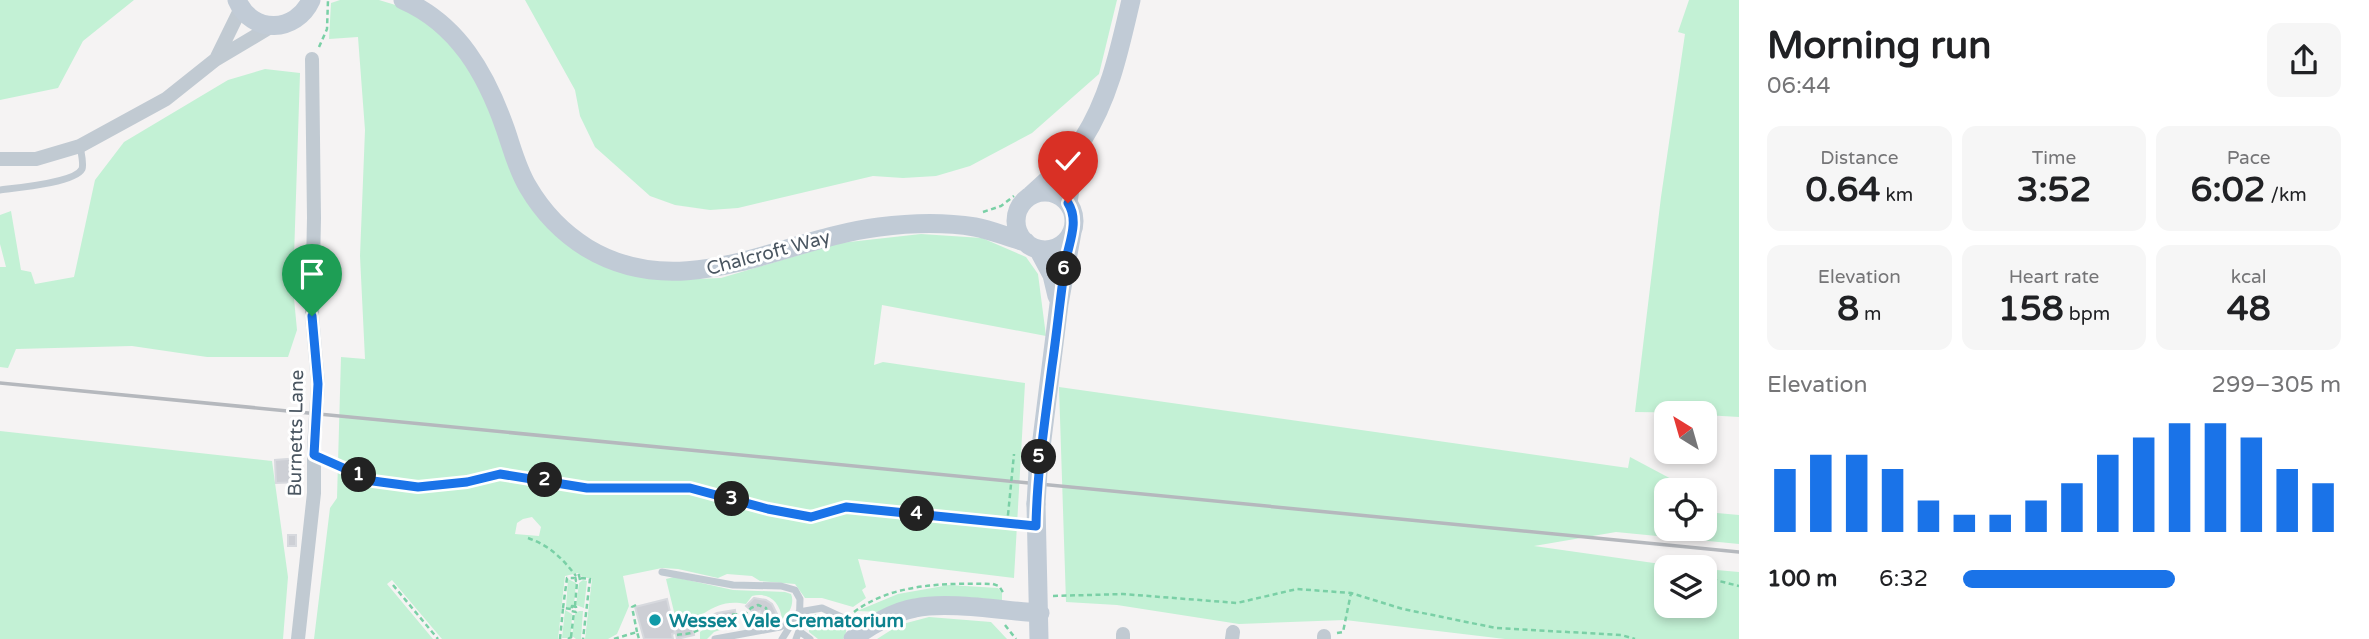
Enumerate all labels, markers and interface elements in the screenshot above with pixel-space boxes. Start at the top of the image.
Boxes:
text: Morning run [1767,23,1991,69]
button: share [2267,23,2341,97]
text: 06:44 [1767,72,1831,100]
pin [1038,131,1098,203]
icon: check [1049,142,1087,180]
text: Distance [1820,147,1898,169]
text: Time [2032,147,2076,169]
text: Pace [2227,147,2271,169]
text: 0.64 [1805,169,1880,211]
text: 3:52 [2016,169,2092,211]
text: 6:02 [2191,169,2266,211]
text: km [1880,184,1913,206]
text: /km [2266,184,2307,206]
street label: Chalcroft Way [704,226,833,280]
pin [282,244,342,316]
pin: 6 [1046,252,1082,286]
icon: arrive [293,255,331,293]
text: 6 [1058,257,1069,279]
text: Elevation [1818,266,1901,288]
text: Heart rate [2009,266,2099,288]
text: kcal [2231,266,2267,288]
text: 8 [1837,288,1859,330]
text: 158 [1998,288,2064,330]
text: 48 [2227,288,2271,330]
text: m [1859,303,1882,325]
text: bpm [2064,303,2110,325]
street label: Burnetts Lane [284,369,308,497]
text: Elevation [1767,371,1868,399]
text: 299–305 m [2212,371,2341,399]
north arrow [1654,401,1717,464]
map controls [1654,401,1717,618]
pin: 5 [1021,440,1056,475]
text: 5 [1033,445,1044,467]
pin: 1 [342,458,376,492]
pin: 2 [528,462,562,498]
text: 1 [353,463,364,485]
text: 2 [539,468,550,490]
button: locate [1654,478,1717,541]
pin: 3 [714,482,750,516]
text: 3 [726,487,737,509]
pin: 4 [900,496,934,532]
text: 4 [911,502,922,524]
button: layers [1654,555,1717,618]
text: 100 m [1767,565,1837,593]
text: 6:32 [1879,565,1928,593]
place label: Wessex Vale Crematorium [669,610,904,632]
marker: Wessex Vale Crematorium [647,612,663,628]

